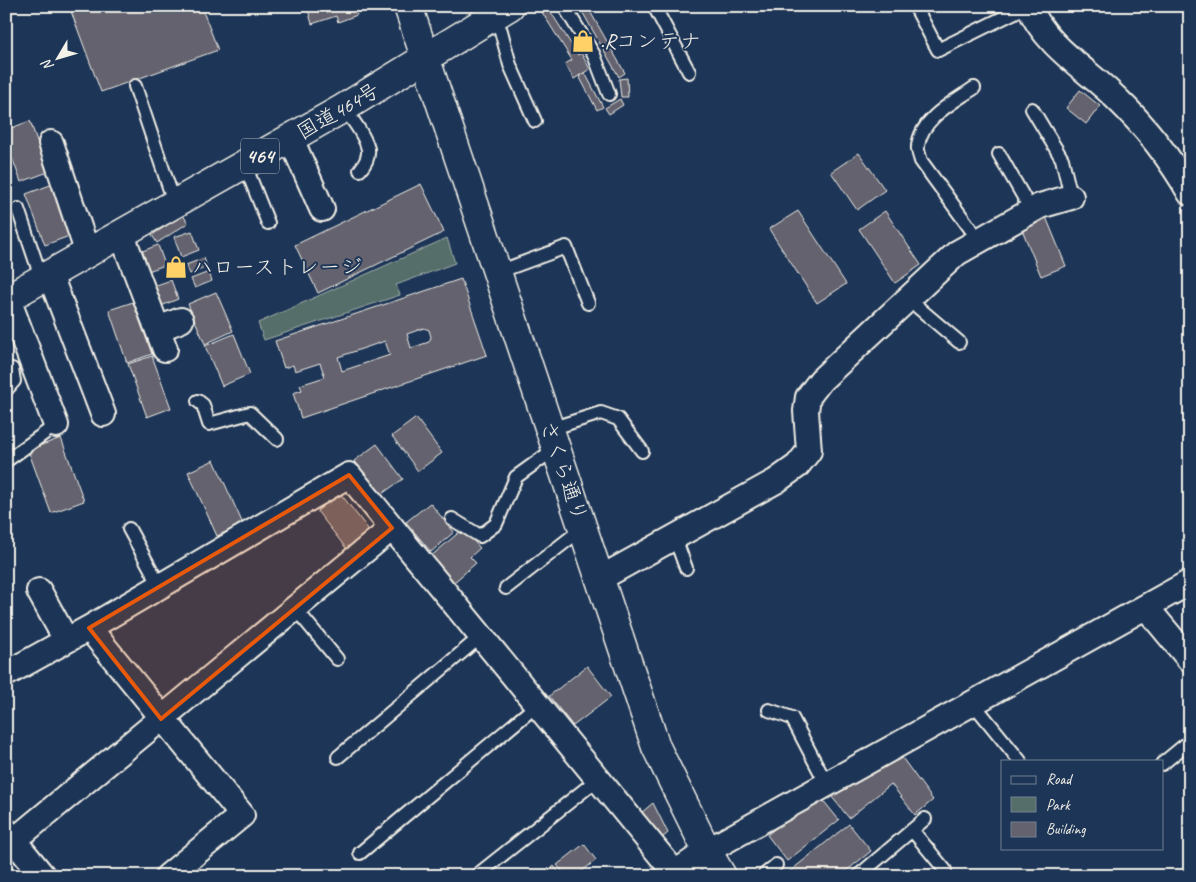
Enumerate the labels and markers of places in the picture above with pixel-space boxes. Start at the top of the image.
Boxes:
shop icon: .Rコンテナ [570,28,596,54]
place label: .Rコンテナ [600,28,701,54]
shop icon: ハローストレージ [163,254,189,280]
place label: ハローストレージ [192,254,362,280]

